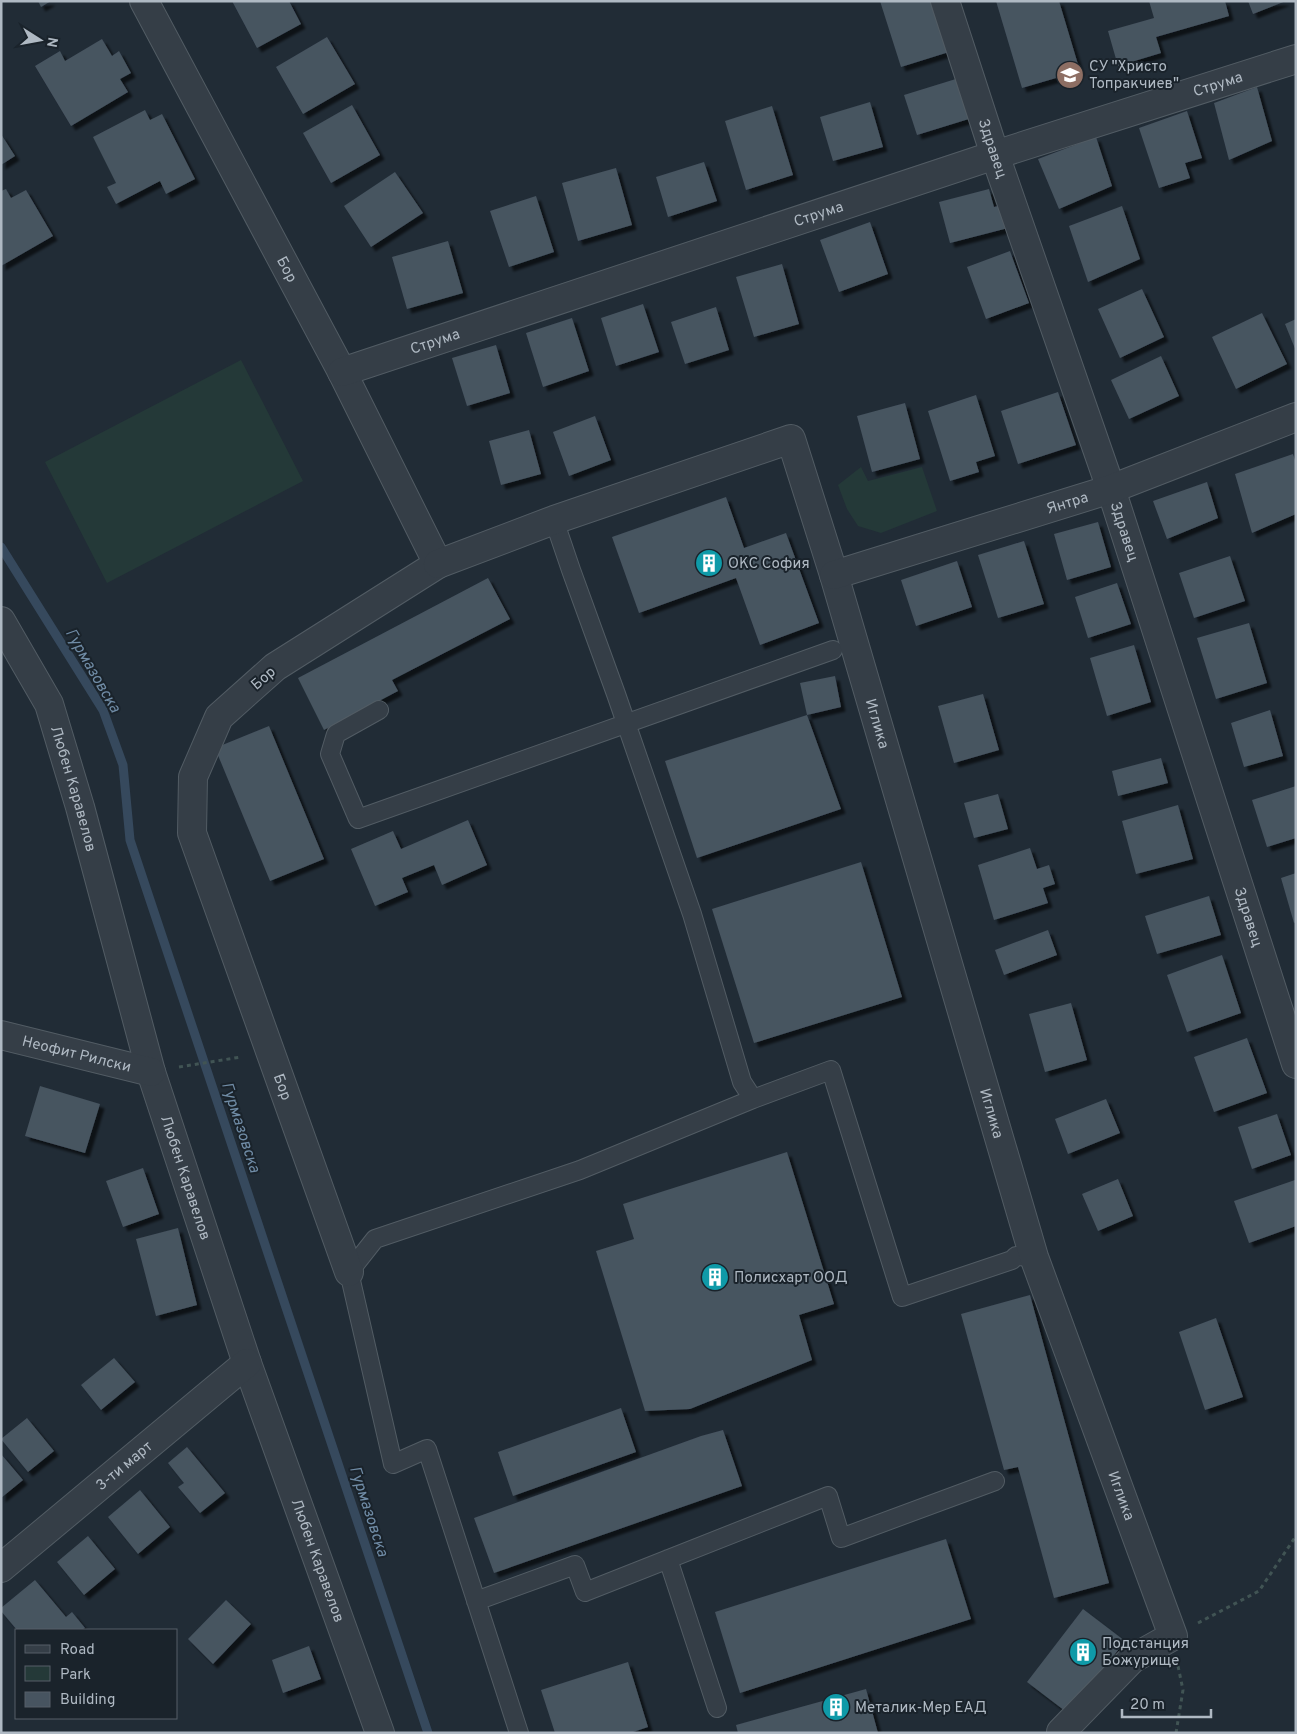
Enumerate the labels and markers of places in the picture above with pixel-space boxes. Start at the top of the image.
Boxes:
place label: СУ "Христо Топракчиев" [1089,58,1179,94]
school or university icon: СУ "Христо Топракчиев" [1055,60,1085,90]
building icon: ОКС София [694,548,724,578]
place label: ОКС София [728,555,810,574]
building icon: Полисхарт ООД [700,1262,730,1292]
place label: Полисхарт ООД [734,1269,848,1288]
place label: Подстанция Божурище [1102,1635,1189,1671]
building icon: Подстанция Божурище [1068,1637,1098,1667]
building icon: Металик-Мер ЕАД [821,1692,851,1722]
place label: Металик-Мер ЕАД [855,1699,987,1718]

